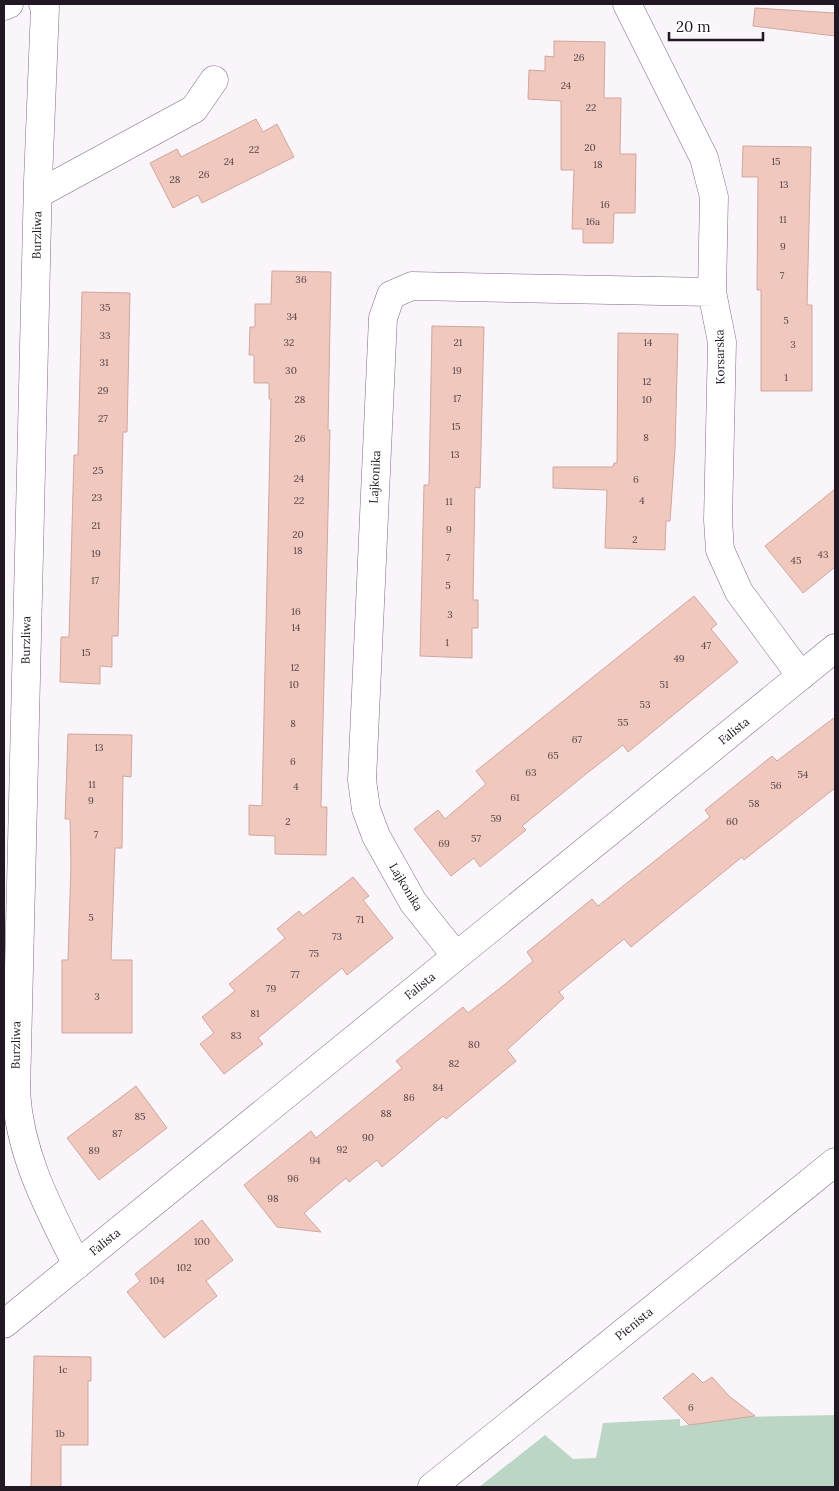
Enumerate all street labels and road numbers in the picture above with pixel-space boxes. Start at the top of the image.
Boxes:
street label: Burzliwa [29,211,44,259]
street label: Korsarska [712,329,727,385]
street label: Lajkonika [366,450,383,504]
street label: Burzliwa [18,616,33,664]
street label: Falista [715,714,752,748]
street label: Lajkonika [386,860,427,913]
street label: Falista [401,969,438,1003]
street label: Burzliwa [8,1021,23,1069]
street label: Falista [86,1225,123,1259]
street label: Pienista [612,1304,656,1343]

